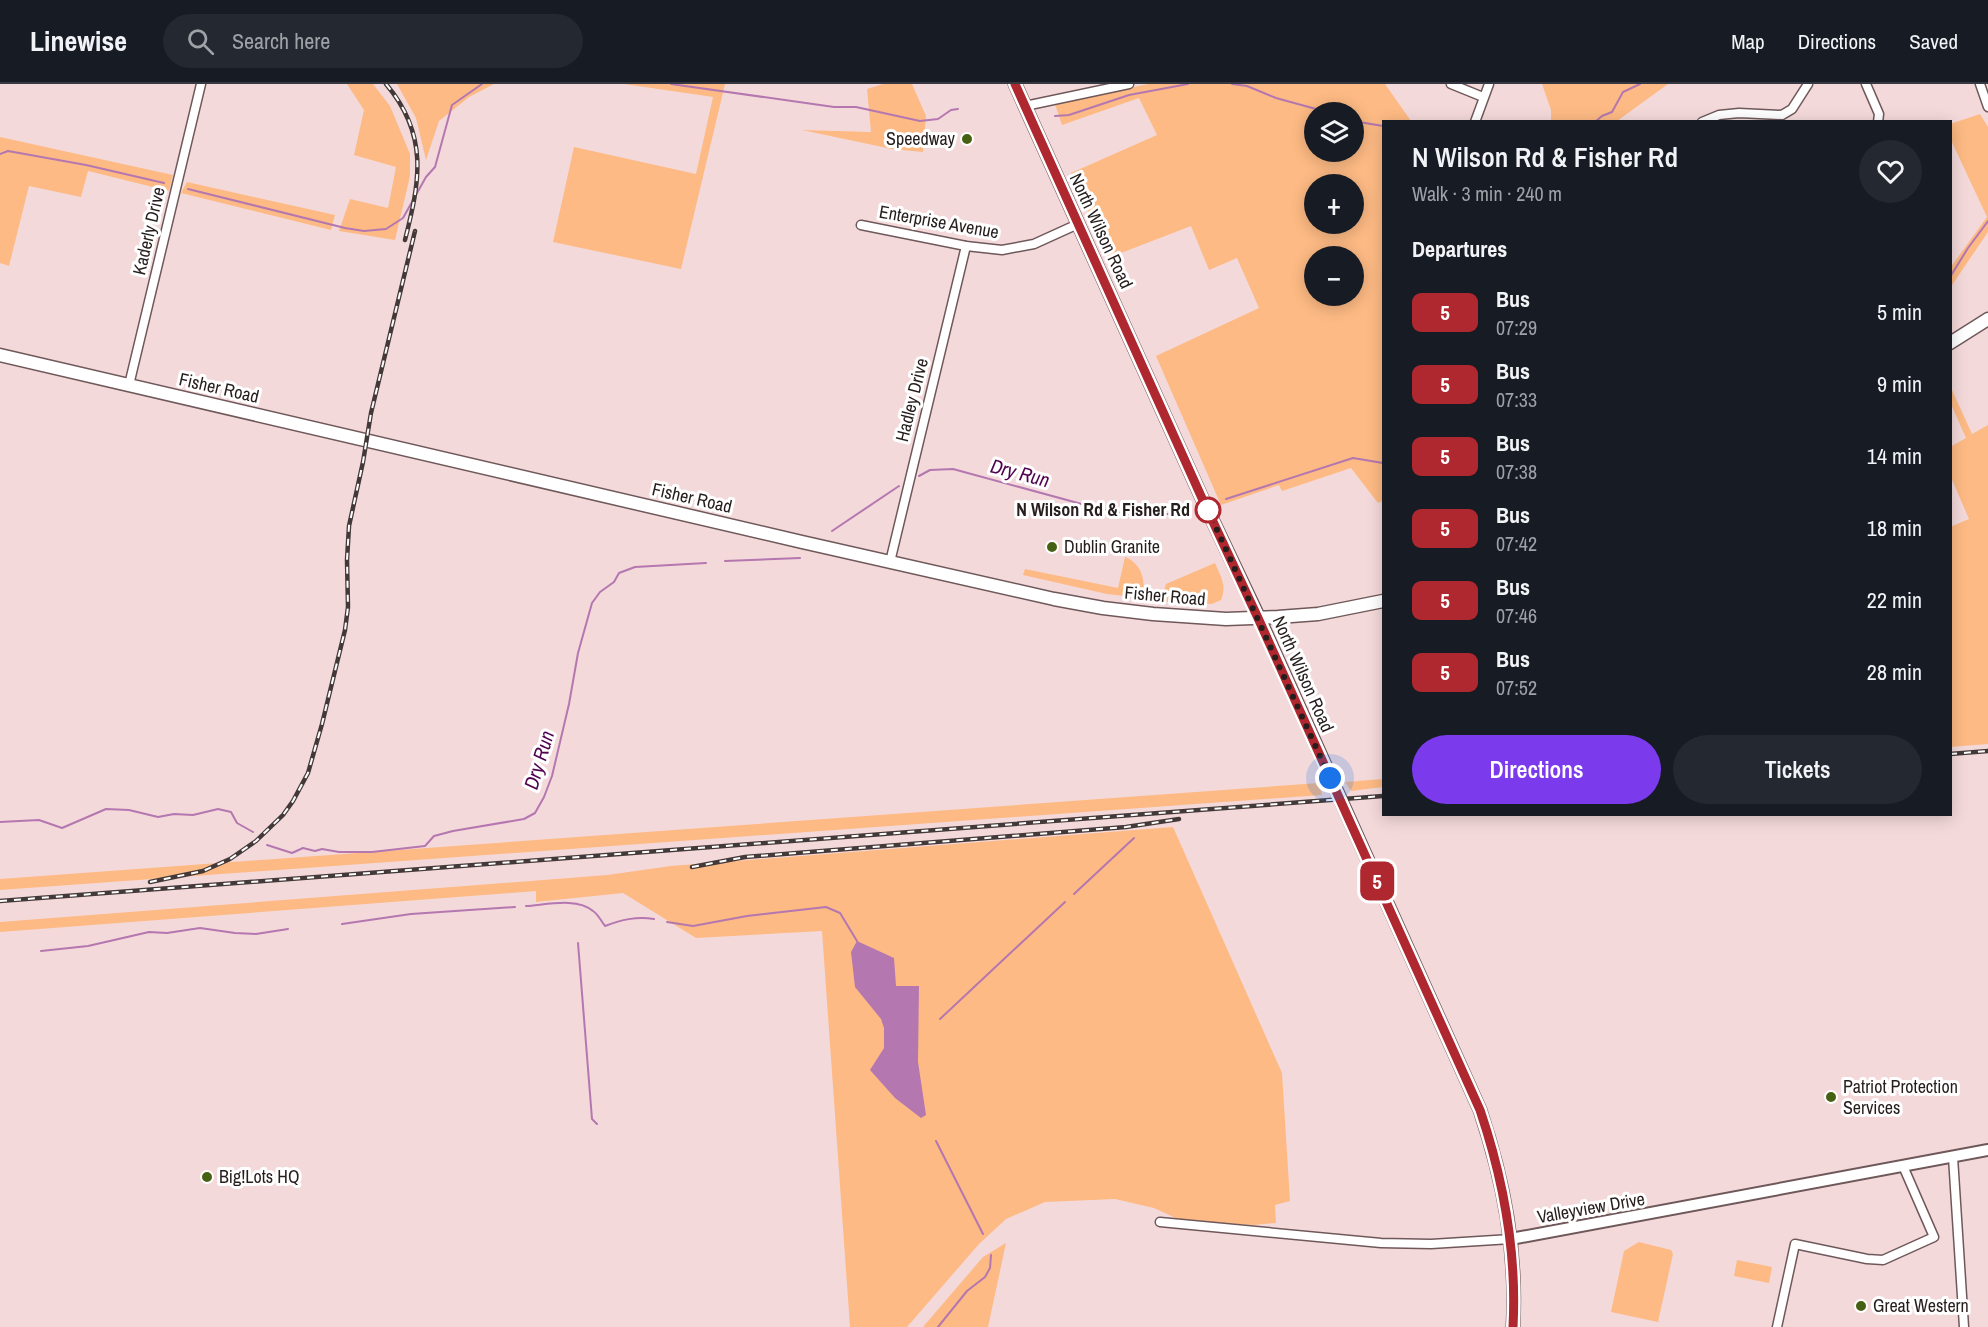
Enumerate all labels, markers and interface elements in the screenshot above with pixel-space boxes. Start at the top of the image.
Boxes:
search box [163,14,583,68]
text: Linewise [30,22,127,60]
icon: search [184,25,217,58]
text: Search here [232,26,330,56]
text: Map [1731,27,1765,56]
text: Directions [1798,27,1876,56]
text: Saved [1909,27,1958,56]
map controls [1304,102,1364,306]
button: layers [1304,102,1364,162]
place label: Speedway [886,126,956,151]
marker: Speedway [960,132,974,146]
text: N Wilson Rd & Fisher Rd [1412,138,1678,176]
button: heart [1859,140,1922,203]
street label: North Wilson Road [1064,169,1139,293]
button: + [1304,174,1364,234]
text: Walk · 3 min · 240 m [1412,180,1562,207]
street label: Kaderly Drive [126,185,171,277]
street label: Enterprise Avenue [877,199,1001,244]
text: Departures [1412,234,1507,264]
button: − [1304,246,1364,306]
text: Bus [1496,284,1530,314]
text: 5 min [1877,297,1922,327]
text: 5 [1440,298,1450,327]
text: 07:29 [1496,314,1537,341]
street label: Hadley Drive [889,355,934,444]
text: Bus [1496,356,1530,386]
street label: Fisher Road [177,366,261,409]
text: 9 min [1877,369,1922,399]
text: 5 [1440,370,1450,399]
text: 07:33 [1496,386,1537,413]
text: Bus [1496,428,1530,458]
text: 14 min [1867,441,1922,471]
text: 5 [1440,442,1450,471]
water label: Dry Run [988,452,1053,493]
text: 07:38 [1496,458,1537,485]
street label: Fisher Road [650,476,734,519]
place label: N Wilson Rd & Fisher Rd [1016,497,1190,522]
marker: N Wilson Rd & Fisher Rd [1195,497,1221,523]
text: Bus [1496,500,1530,530]
text: 18 min [1867,513,1922,543]
text: 5 [1440,514,1450,543]
text: 07:42 [1496,530,1537,557]
place label: Dublin Granite [1064,534,1160,559]
marker: Dublin Granite [1045,540,1059,554]
text: Bus [1496,572,1530,602]
street label: Fisher Road [1123,580,1207,611]
text: 22 min [1867,585,1922,615]
text: 5 [1440,586,1450,615]
text: 07:46 [1496,602,1537,629]
street label: North Wilson Road [1267,612,1340,736]
text: Bus [1496,644,1530,674]
text: 28 min [1867,657,1922,687]
text: 5 [1440,658,1450,687]
text: 07:52 [1496,674,1537,701]
water label: Dry Run [517,727,560,793]
button: Directions [1412,735,1661,804]
button: Tickets [1673,735,1922,804]
your location [1315,763,1345,793]
line badge: 5 [1358,862,1396,900]
text: 5 [1372,867,1382,896]
place label: Patriot Protection Services [1843,1074,1958,1120]
marker: Patriot Protection Services [1824,1090,1838,1104]
place label: Big!Lots HQ [219,1164,299,1189]
marker: Big!Lots HQ [200,1170,214,1184]
street label: Valleyview Drive [1535,1186,1647,1229]
place label: Great Western [1873,1293,1969,1318]
marker: Great Western [1854,1299,1868,1313]

